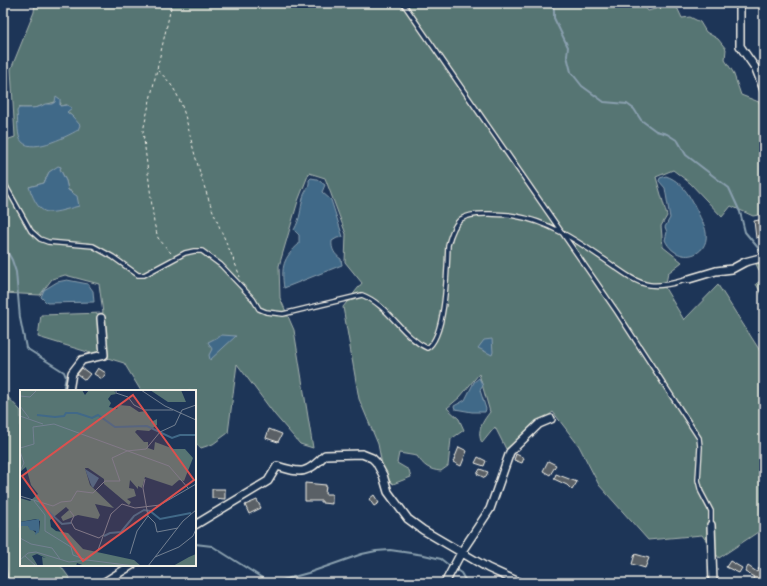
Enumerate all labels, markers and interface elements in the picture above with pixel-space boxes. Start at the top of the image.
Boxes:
inset map [20,390,196,566]

